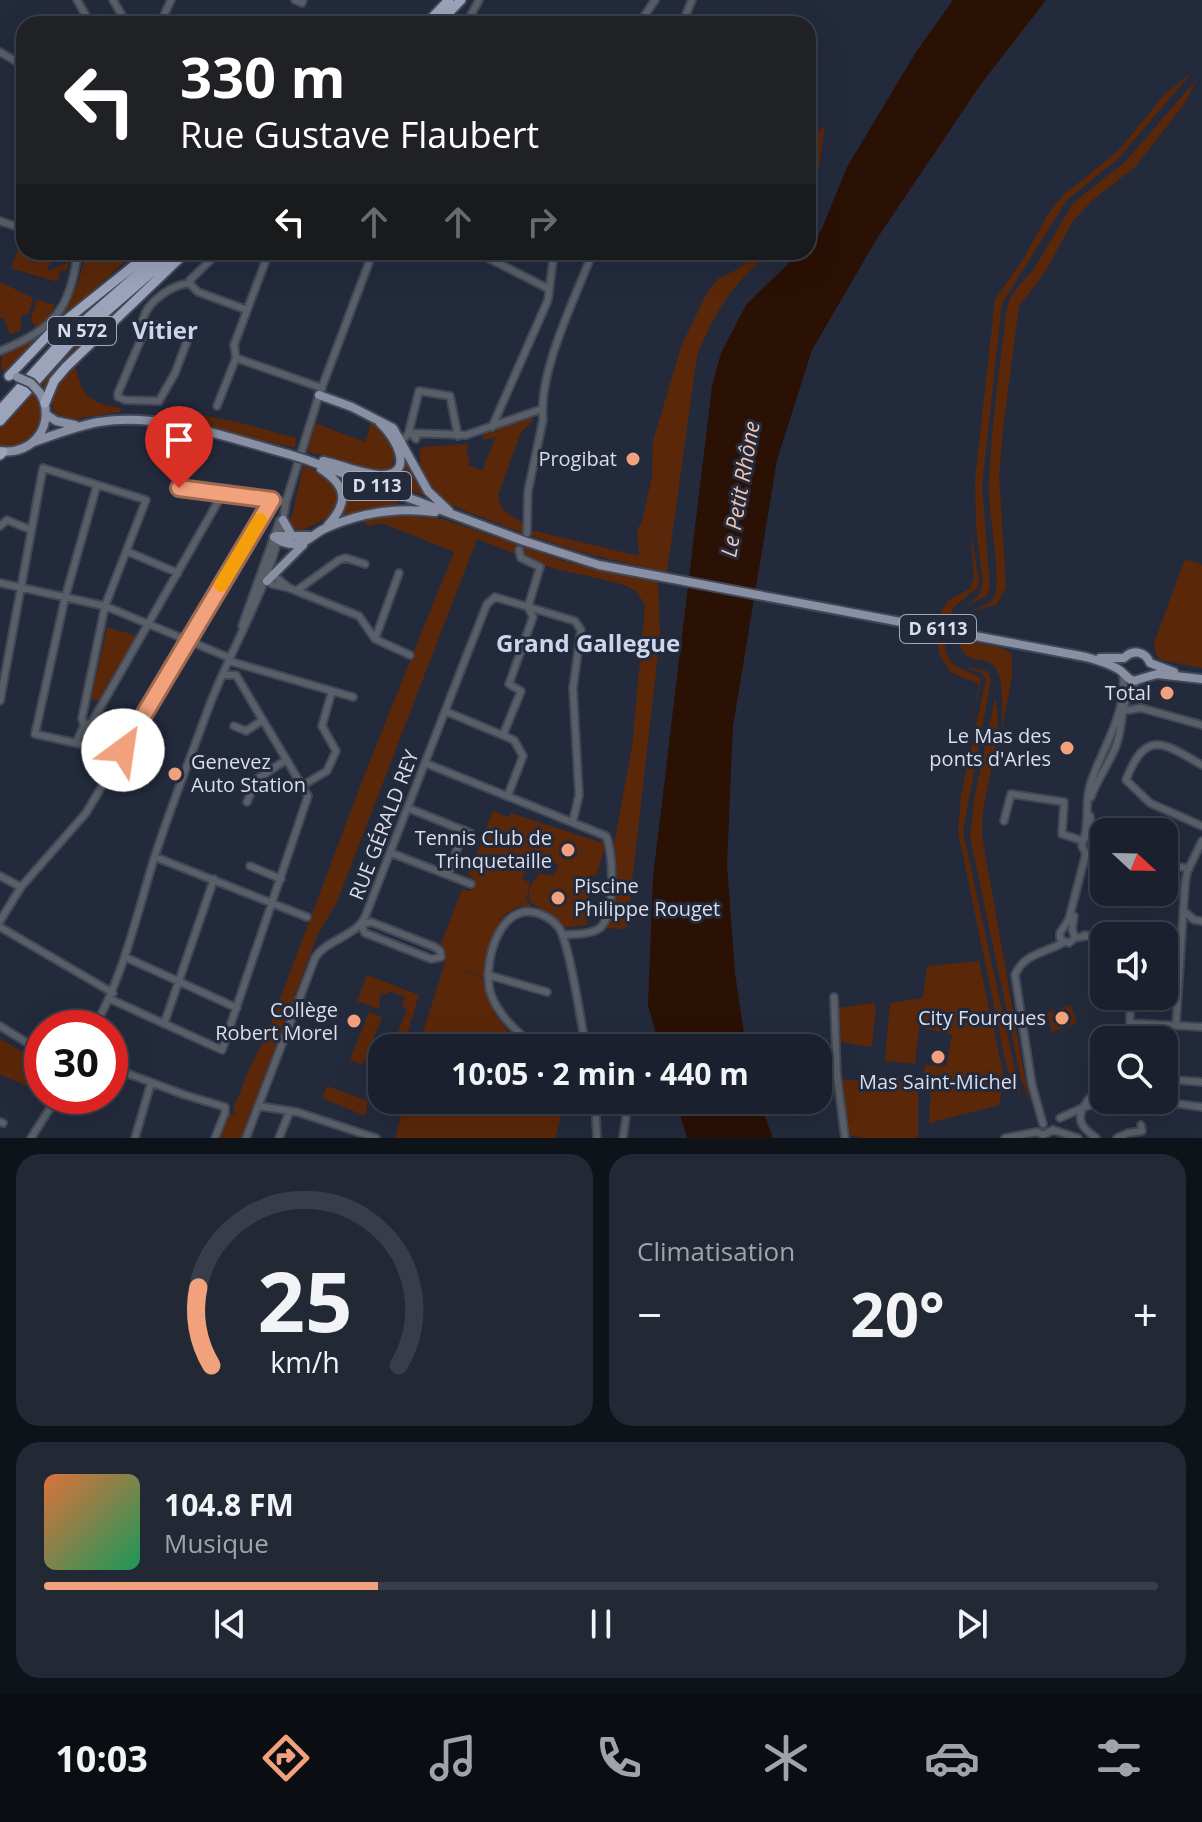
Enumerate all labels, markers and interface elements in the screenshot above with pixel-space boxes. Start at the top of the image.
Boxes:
text: 330 m [180,38,346,114]
icon: left [48,48,152,152]
text: Rue Gustave Flaubert [180,110,539,159]
icon: left [268,200,312,244]
icon: ahead [352,200,396,244]
icon: ahead [436,200,480,244]
icon: right [520,200,564,244]
district label: Vitier [132,313,198,346]
road number: N 572 [48,317,116,345]
pin [145,406,213,488]
icon: arrive [157,418,201,462]
water label: Le Petit Rhône [712,418,766,559]
place label: Progibat [538,445,617,472]
marker: Progibat [624,450,642,468]
road number: D 113 [343,472,411,500]
road number: D 6113 [900,615,976,643]
district label: Grand Gallegue [496,626,680,659]
place label: Total [1105,679,1151,706]
marker: Total [1158,684,1176,702]
position arrow [81,708,165,792]
place label: Le Mas des ponts d'Arles [929,722,1051,772]
marker: Le Mas des ponts d'Arles [1058,739,1076,757]
street label: RUE GÉRALD REY [342,745,425,904]
place label: Genevez Auto Station [191,748,306,798]
marker: Genevez Auto Station [166,765,184,783]
north arrow [1090,818,1178,906]
map controls [1090,818,1178,1114]
place label: Tennis Club de Trinquetaille [415,824,552,874]
marker: Tennis Club de Trinquetaille [559,841,577,859]
place label: Piscine Philippe Rouget [574,872,720,922]
marker: Piscine Philippe Rouget [549,889,567,907]
button: sound [1090,922,1178,1010]
place label: Collège Robert Morel [215,996,338,1046]
place label: City Fourques [918,1004,1046,1031]
marker: City Fourques [1053,1009,1071,1027]
speed limit sign: 30 [24,1010,128,1114]
marker: Collège Robert Morel [345,1012,363,1030]
button: search [1090,1026,1178,1114]
marker: Mas Saint-Michel [929,1048,947,1066]
text: 10:05 · 2 min · 440 m [451,1053,749,1094]
place label: Mas Saint-Michel [859,1068,1017,1095]
text: Climatisation [637,1233,795,1269]
text: 25 [257,1243,352,1356]
text: 20° [850,1273,945,1355]
text: − [637,1284,662,1344]
text: + [1133,1284,1158,1344]
text: km/h [270,1342,339,1381]
text: 104.8 FM [164,1484,294,1525]
text: Musique [164,1525,269,1561]
icon: previous [208,1602,252,1646]
icon: pause [579,1602,623,1646]
icon: next [950,1602,994,1646]
icon: directions [258,1730,314,1786]
icon: music [425,1730,481,1786]
icon: phone [591,1730,647,1786]
icon: climate [758,1730,814,1786]
icon: car [924,1730,980,1786]
icon: filters [1091,1730,1147,1786]
text: 10:03 [55,1734,148,1783]

